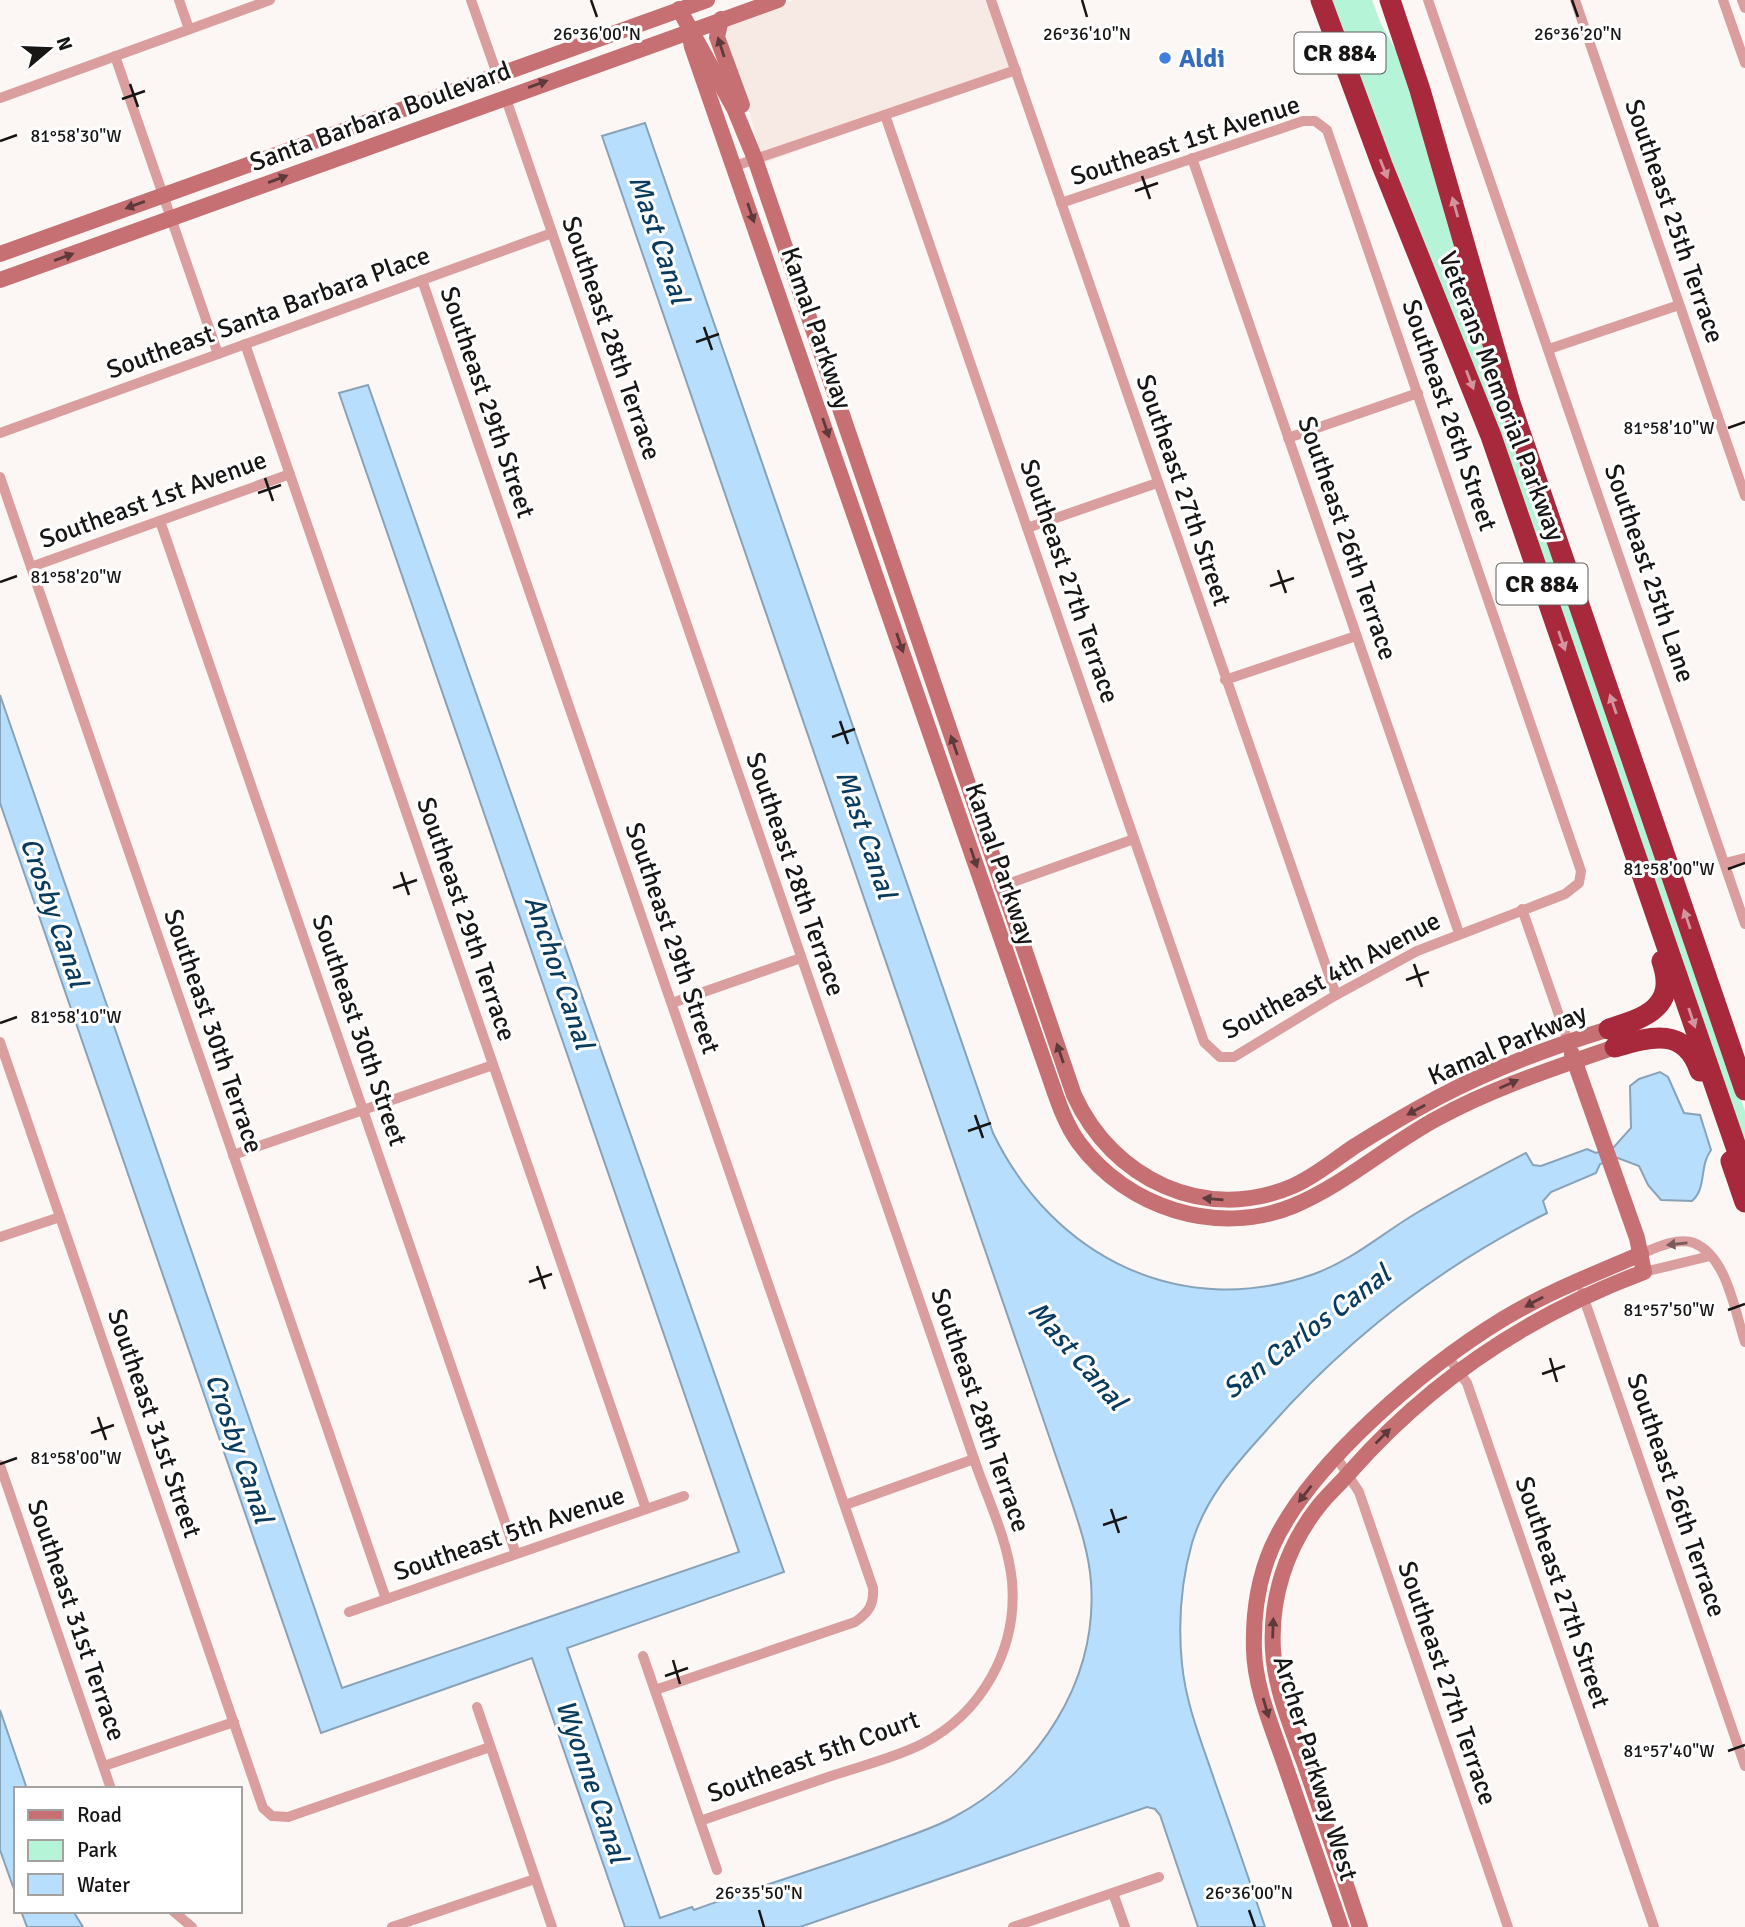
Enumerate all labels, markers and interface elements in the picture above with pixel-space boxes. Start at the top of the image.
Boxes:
north arrow [14,14,84,84]
text: 26°36'00"N [553,23,641,45]
text: 26°36'10"N [1043,23,1131,45]
text: 26°36'20"N [1534,23,1622,45]
road number: CR 884 [1294,32,1386,74]
text: N [51,34,78,54]
one-way arrow [715,36,726,57]
place label: Aldi [1179,43,1225,75]
marker: Aldi [1157,50,1173,66]
street label: Santa Barbara Boulevard [246,55,515,179]
one-way arrow [527,78,548,89]
street label: Southeast 1st Avenue [1067,89,1304,193]
street label: Southeast 25th Terrace [1617,95,1731,347]
text: 81°58'30"W [31,125,121,147]
one-way arrow [1378,159,1389,180]
water label: Mast Canal [621,171,697,310]
one-way arrow [268,173,289,184]
one-way arrow [1449,197,1459,218]
one-way arrow [125,200,146,211]
one-way arrow [746,203,757,224]
street label: Southeast 28th Terrace [554,212,668,464]
street label: Southeast Santa Barbara Place [102,239,434,386]
street label: Kamal Parkway [773,243,859,414]
street label: Veterans Memorial Parkway [1431,247,1571,546]
one-way arrow [54,251,75,262]
street label: Southeast 29th Street [432,282,542,522]
street label: Southeast 26th Street [1394,295,1504,535]
street label: Southeast 27th Street [1128,370,1238,610]
one-way arrow [1464,370,1475,391]
street label: Southeast 26th Terrace [1290,412,1404,664]
text: 81°58'10"W [1624,417,1714,439]
one-way arrow [821,418,831,439]
street label: Southeast 1st Avenue [35,444,271,556]
street label: Southeast 27th Terrace [1012,455,1126,707]
street label: Southeast 25th Lane [1597,460,1701,687]
road number: CR 884 [1496,564,1588,604]
text: 81°58'20"W [31,566,121,588]
one-way arrow [1557,630,1568,651]
one-way arrow [895,633,906,654]
one-way arrow [1607,694,1618,715]
one-way arrow [948,734,959,755]
street label: Southeast 28th Terrace [738,748,852,1000]
water label: Mast Canal [828,766,904,905]
street label: Kamal Parkway [957,779,1043,950]
street label: Southeast 29th Terrace [409,793,523,1045]
street label: Southeast 29th Street [617,818,727,1058]
water label: Crosby Canal [13,833,96,993]
one-way arrow [969,848,980,869]
text: 81°58'00"W [1624,858,1714,880]
water label: Anchor Canal [517,891,602,1055]
street label: Southeast 30th Terrace [156,905,270,1157]
street label: Southeast 4th Avenue [1217,905,1446,1047]
one-way arrow [1681,909,1692,930]
street label: Southeast 30th Street [304,910,414,1150]
street label: Kamal Parkway [1423,997,1592,1093]
text: 81°58'10"W [31,1006,121,1028]
one-way arrow [1687,1008,1698,1029]
one-way arrow [1054,1042,1065,1063]
one-way arrow [1499,1078,1519,1090]
one-way arrow [1407,1104,1426,1116]
one-way arrow [1202,1193,1224,1204]
one-way arrow [1666,1238,1688,1249]
water label: San Carlos Canal [1216,1256,1399,1406]
street label: Southeast 28th Terrace [923,1284,1037,1536]
water label: Mast Canal [1021,1294,1135,1419]
one-way arrow [1524,1296,1544,1308]
text: 81°57'50"W [1624,1299,1714,1321]
street label: Southeast 31st Street [100,1305,208,1542]
water label: Crosby Canal [198,1369,281,1529]
street label: Southeast 26th Terrace [1619,1369,1733,1621]
one-way arrow [1374,1429,1391,1445]
text: 81°58'00"W [31,1447,121,1469]
street label: Southeast 27th Street [1507,1472,1617,1712]
street label: Southeast 5th Avenue [390,1479,629,1588]
one-way arrow [1298,1485,1313,1503]
street label: Southeast 31st Terrace [20,1496,132,1745]
street label: Southeast 27th Terrace [1390,1557,1504,1809]
one-way arrow [1267,1617,1278,1639]
street label: Archer Parkway West [1266,1652,1364,1885]
water label: Wyonne Canal [548,1695,636,1869]
one-way arrow [1262,1698,1272,1719]
street label: Southeast 5th Court [703,1704,924,1810]
text: 81°57'40"W [1624,1740,1714,1762]
legend [14,1787,242,1913]
text: Road [77,1802,122,1828]
text: Park [77,1837,118,1863]
text: Water [77,1872,130,1898]
text: 26°35'50"N [715,1882,803,1904]
text: 26°36'00"N [1205,1882,1293,1904]

